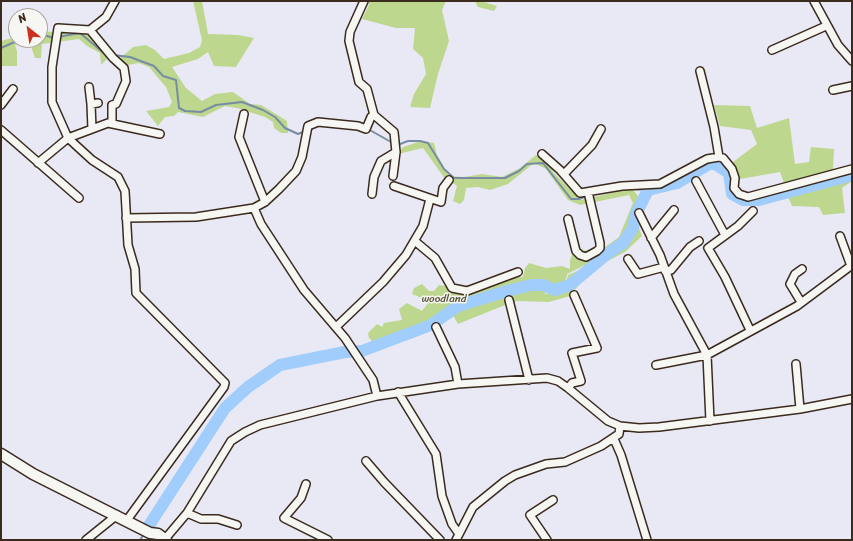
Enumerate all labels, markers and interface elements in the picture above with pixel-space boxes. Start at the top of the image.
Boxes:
north arrow [8,8,48,48]
text: N [14,8,30,28]
park label: woodland [422,292,466,306]

